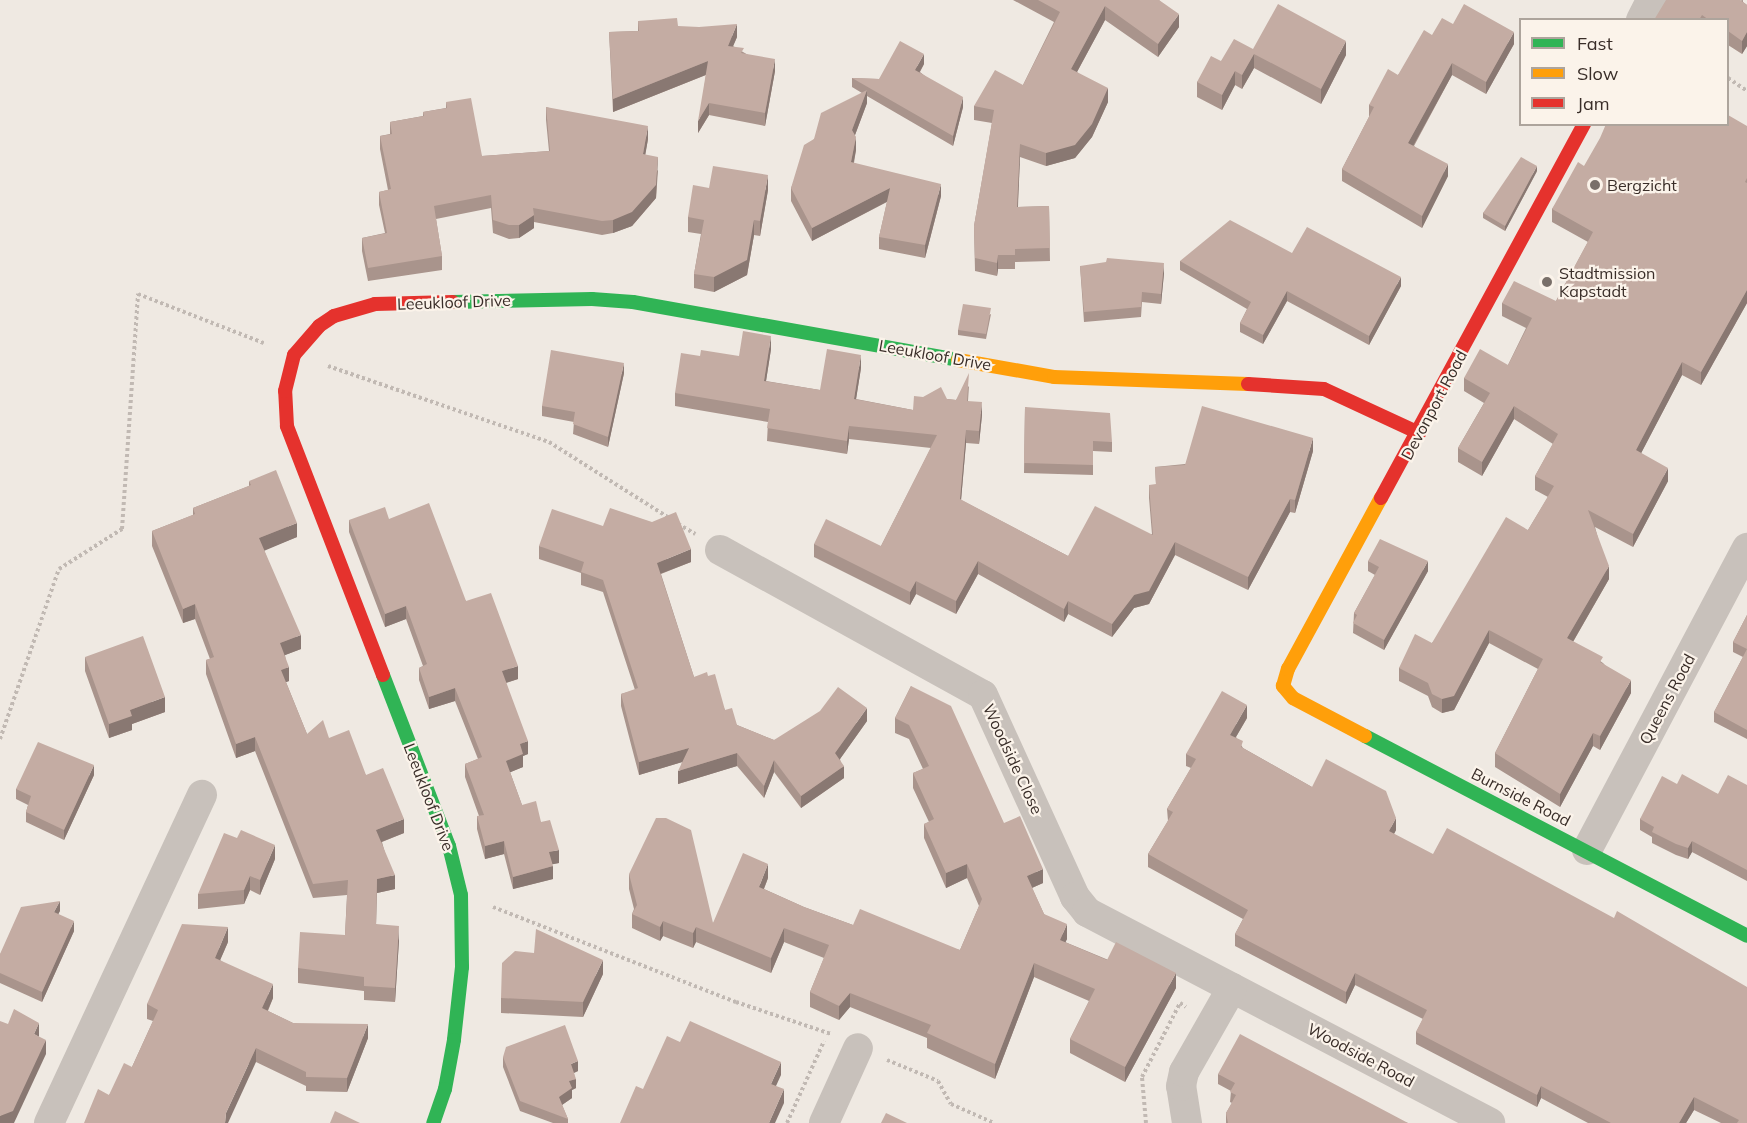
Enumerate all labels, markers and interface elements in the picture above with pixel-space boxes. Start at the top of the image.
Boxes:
legend [1519,18,1729,126]
text: Fast [1577,32,1613,55]
text: Slow [1577,62,1618,85]
text: Jam [1577,92,1610,115]
place label: Bergzicht [1607,175,1677,195]
marker: Bergzicht [1588,178,1602,192]
place label: Stadtmission Kapstadt [1559,263,1655,301]
marker: Stadtmission Kapstadt [1540,275,1554,289]
street label: Leeukloof Drive [397,290,511,314]
street label: Leeukloof Drive [877,336,993,374]
street label: Devonport Road [1397,347,1471,463]
street label: Queens Road [1635,650,1699,748]
street label: Woodside Close [979,701,1047,817]
street label: Leeukloof Drive [400,740,458,854]
street label: Burnside Road [1468,764,1574,830]
street label: Woodside Road [1304,1019,1418,1091]

